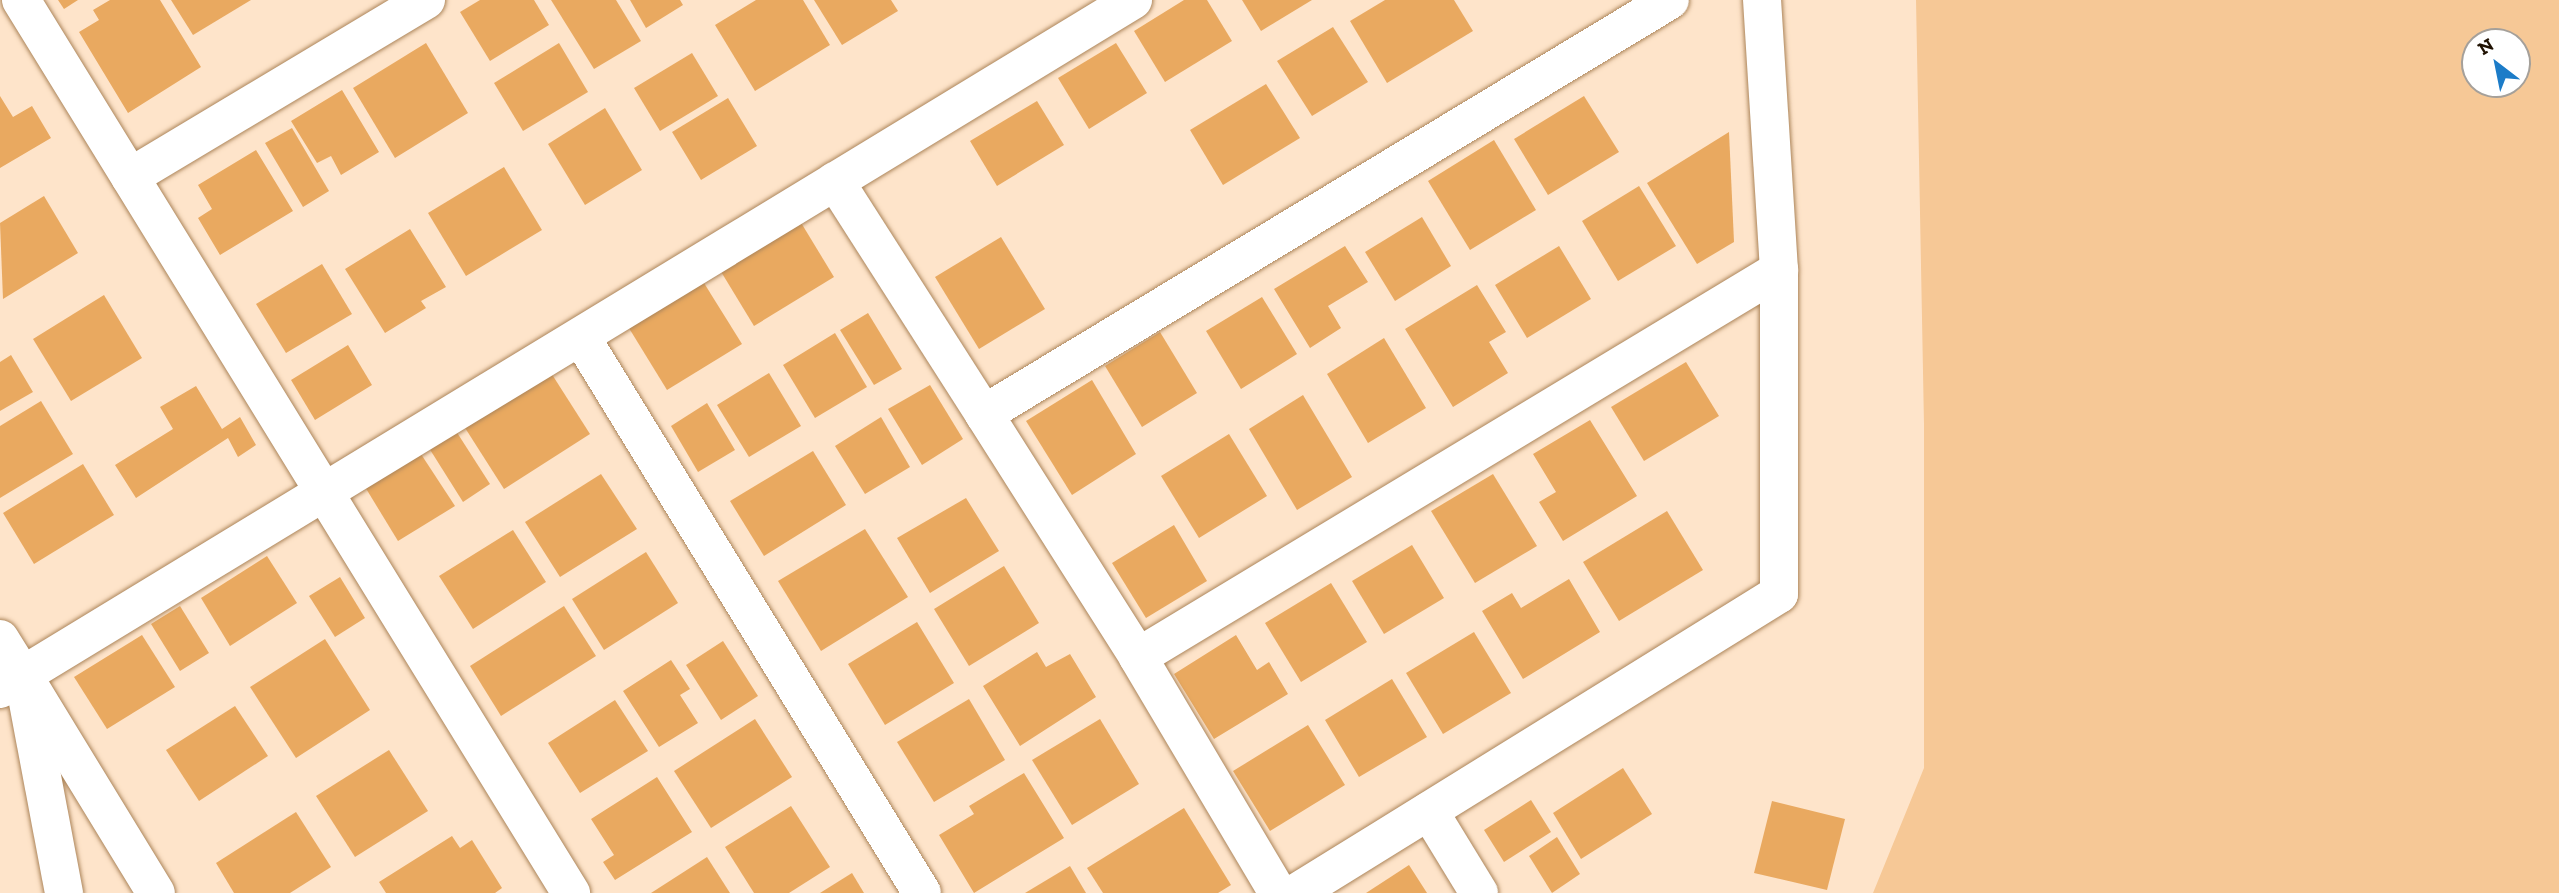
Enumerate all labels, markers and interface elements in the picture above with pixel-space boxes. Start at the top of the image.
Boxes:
north arrow [2461,28,2531,98]
text: N [2473,33,2498,60]

